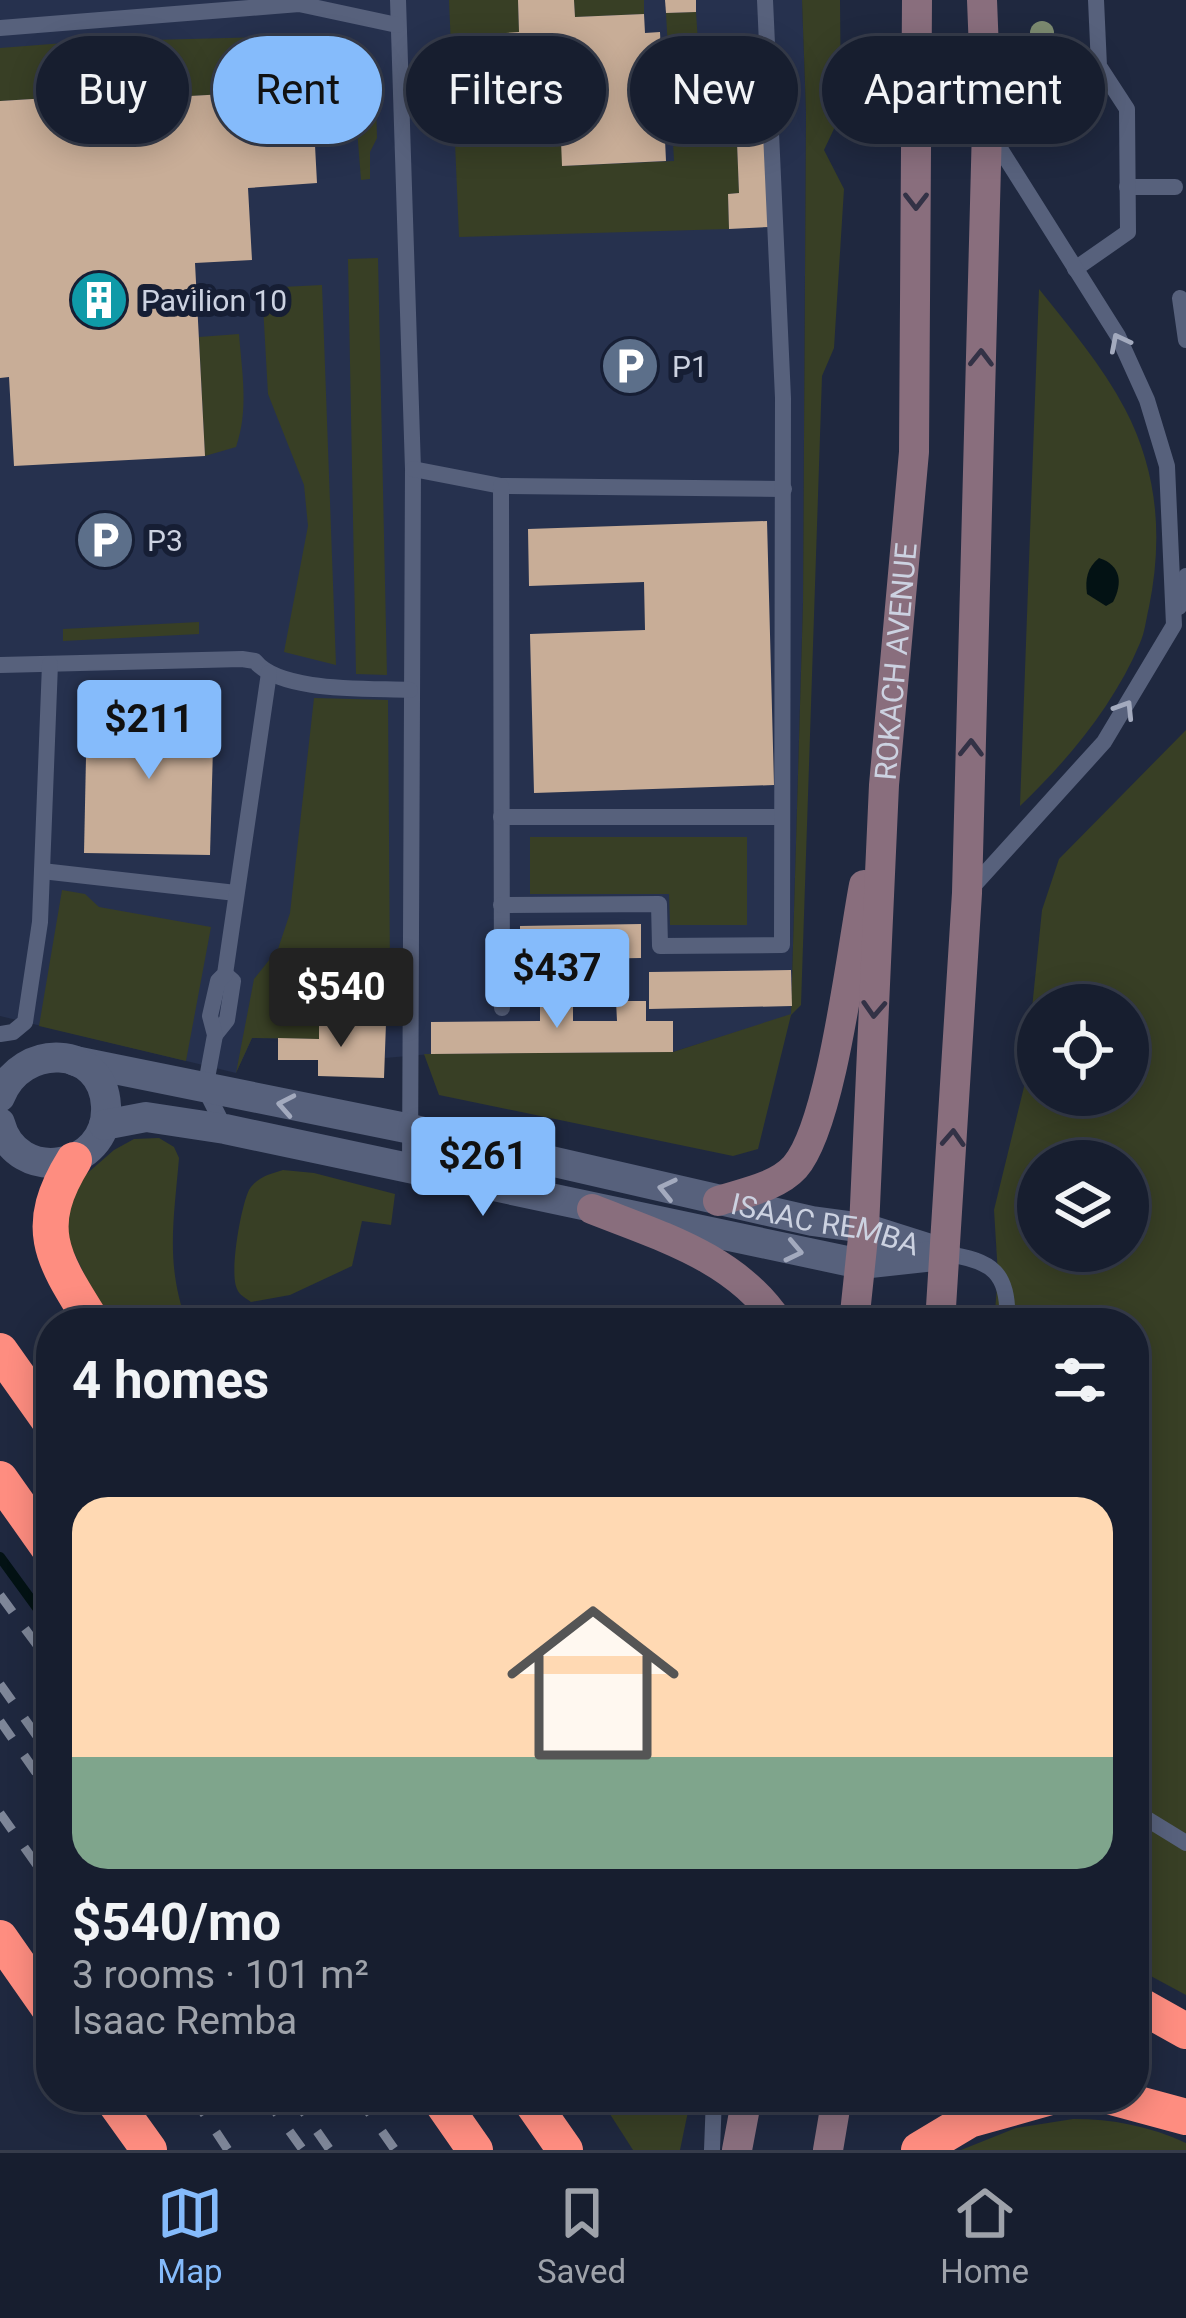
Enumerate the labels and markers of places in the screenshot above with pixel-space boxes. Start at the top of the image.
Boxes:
building icon: Pavilion 10 [68,269,130,331]
place label: Pavilion 10 [141,283,287,318]
parking icon: P1 [599,335,661,397]
place label: P1 [672,349,708,384]
parking icon: P3 [74,509,136,571]
place label: P3 [147,523,183,558]
pin: $211 [78,680,220,782]
pin: $437 [486,929,628,1031]
pin: $540 [270,948,412,1050]
pin: $261 [412,1117,554,1219]

